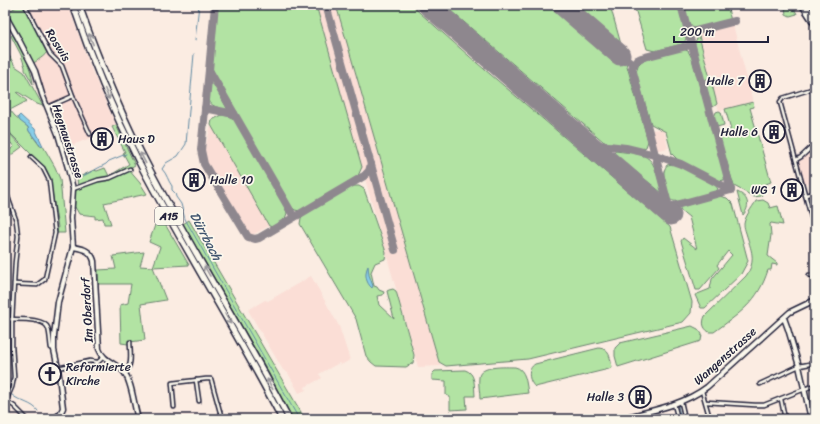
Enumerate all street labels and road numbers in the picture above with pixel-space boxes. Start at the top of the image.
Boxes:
street label: Roswis [39,24,77,66]
street label: Hegnaustrasse [46,101,90,181]
road number: A15 [155,207,183,225]
street label: Im Oberdorf [74,275,100,344]
street label: Wangenstrasse [688,321,762,391]

